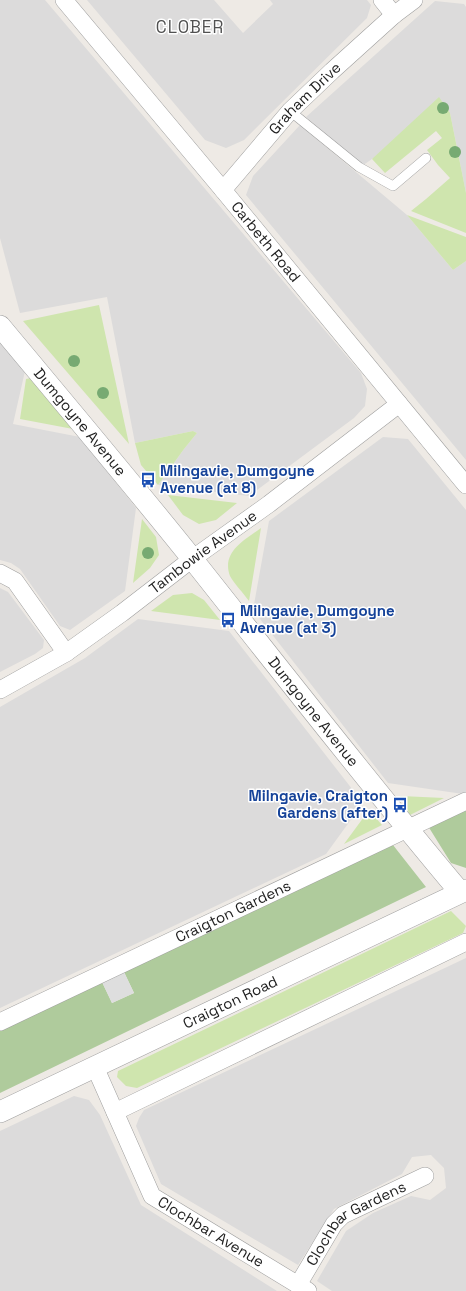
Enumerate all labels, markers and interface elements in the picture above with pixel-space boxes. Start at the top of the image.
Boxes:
district label: CLOBER [156,16,224,38]
street label: Graham Drive [264,58,345,138]
street label: Carbeth Road [227,197,305,286]
street label: Dumgoyne Avenue [30,364,131,480]
place label: Milngavie, Dumgoyne Avenue (at 8) [160,461,315,497]
bus stop icon: Milngavie, Dumgoyne Avenue (at 8) [139,471,157,489]
street label: Tambowie Avenue [145,506,261,598]
place label: Milngavie, Dumgoyne Avenue (at 3) [240,601,395,637]
bus stop icon: Milngavie, Dumgoyne Avenue (at 3) [219,611,237,629]
street label: Dumgoyne Avenue [264,653,363,770]
place label: Milngavie, Craigton Gardens (after) [249,786,388,822]
bus stop icon: Milngavie, Craigton Gardens (after) [391,796,409,814]
street label: Craigton Gardens [172,875,294,946]
street label: Craigton Road [179,971,281,1033]
street label: Clochbar Gardens [302,1176,409,1269]
street label: Clochbar Avenue [154,1192,268,1271]

